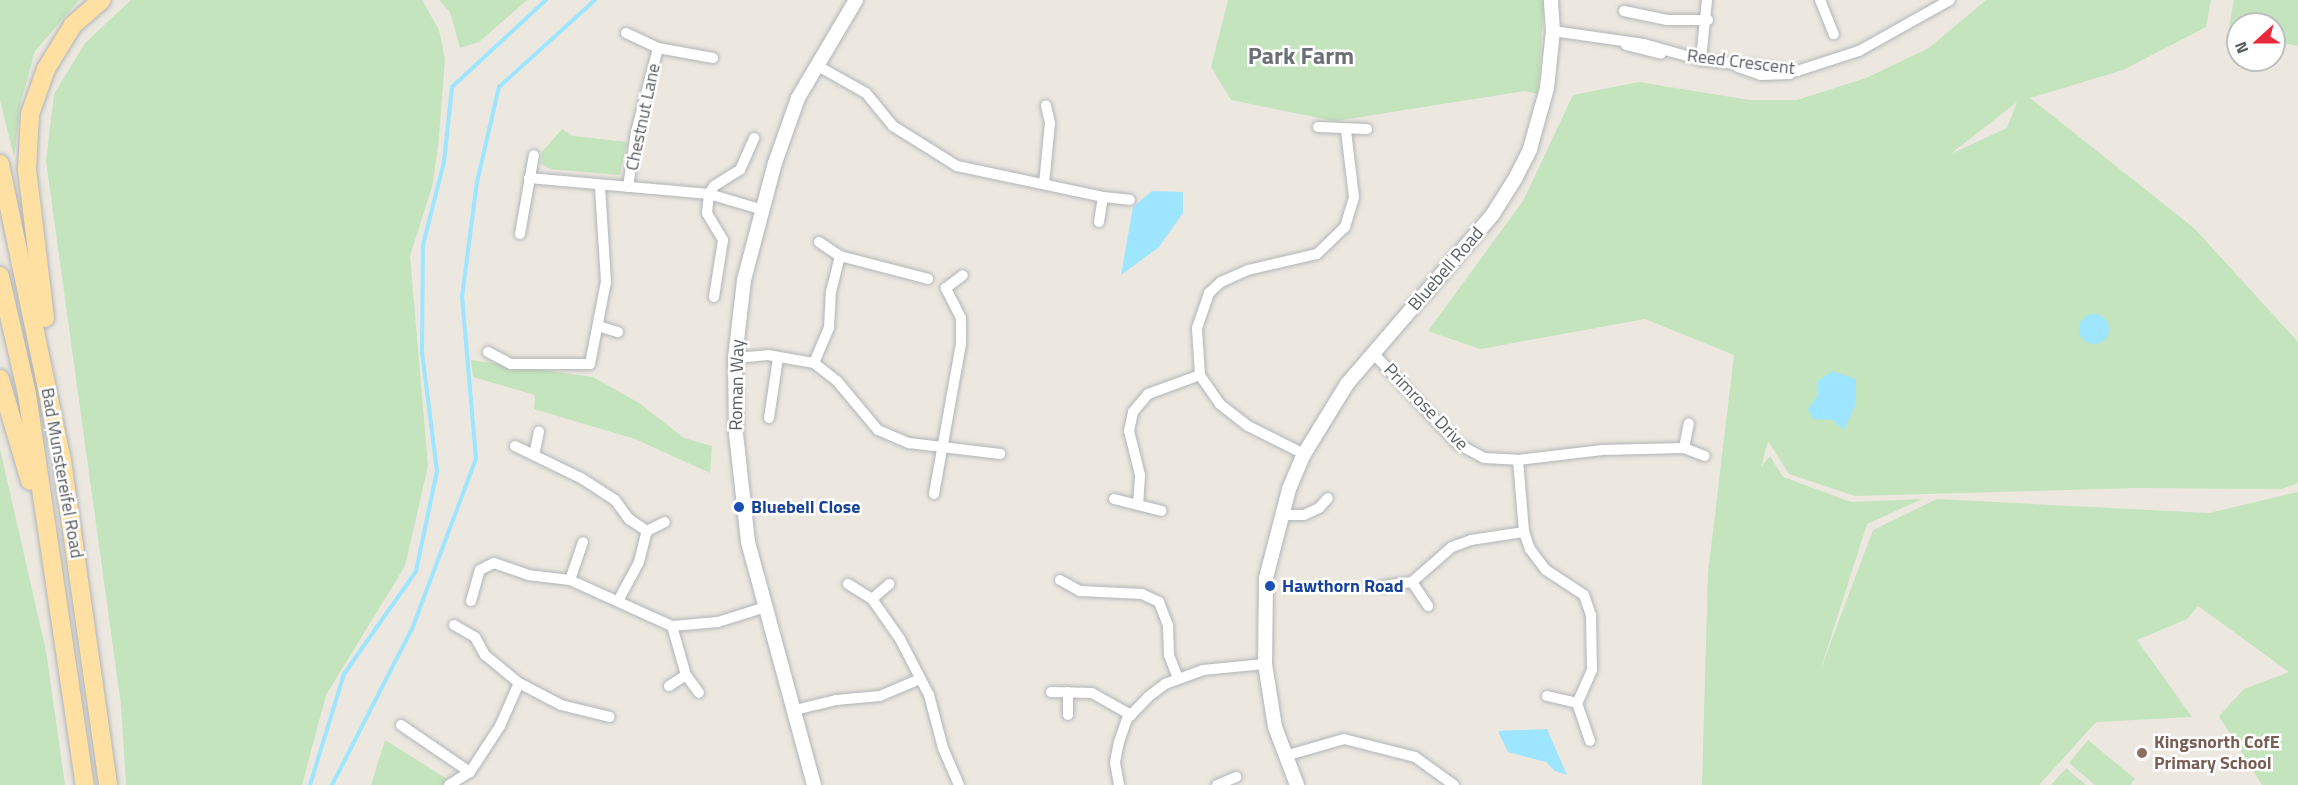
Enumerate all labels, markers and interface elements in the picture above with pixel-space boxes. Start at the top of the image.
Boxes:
north arrow [2226,12,2286,72]
text: N [2228,38,2254,57]
district label: Park Farm [1248,42,1354,70]
street label: Reed Crescent [1686,45,1796,79]
street label: Chestnut Lane [621,61,665,173]
street label: Bluebell Road [1404,223,1488,315]
street label: Roman Way [725,339,749,431]
street label: Primrose Drive [1379,359,1473,455]
street label: Bad Munstereifel Road [36,386,88,560]
place label: Bluebell Close [751,496,860,518]
marker: Bluebell Close [732,500,746,514]
place label: Hawthorn Road [1282,575,1404,597]
marker: Hawthorn Road [1263,579,1277,593]
place label: Kingsnorth CofE Primary School [2154,732,2280,774]
marker: Kingsnorth CofE Primary School [2135,746,2149,760]

